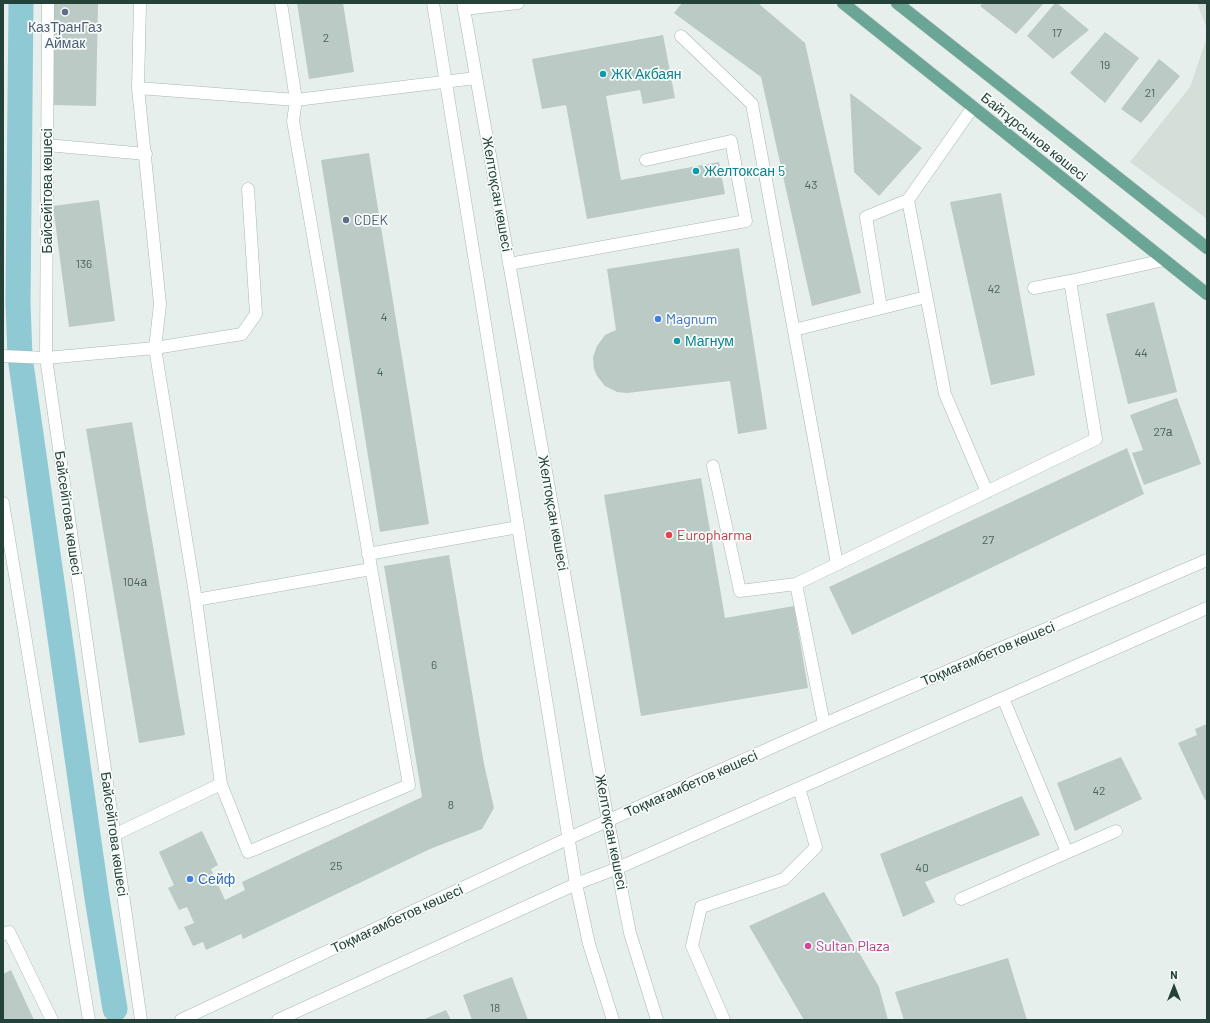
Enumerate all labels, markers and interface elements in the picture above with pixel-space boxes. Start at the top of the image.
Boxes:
marker: КазТранГаз Аймак [60,7,70,17]
place label: КазТранГаз Аймак [28,19,102,52]
house number: 17 [1052,26,1062,40]
house number: 2 [323,31,329,45]
house number: 19 [1100,58,1110,72]
place label: ЖК Акбаян [611,66,681,82]
marker: ЖК Акбаян [598,69,608,79]
house number: 21 [1145,86,1155,100]
street label: Байтұрсынов көшесі [977,89,1091,185]
street label: Байсейітова көшесі [39,128,55,254]
street label: Желтоқсан көшесі [479,135,515,253]
place label: Желтоксан 5 [704,163,785,179]
marker: Желтоксан 5 [691,166,701,176]
house number: 43 [805,178,817,192]
place label: CDEK [354,212,388,228]
marker: CDEK [341,215,351,225]
house number: 136 [76,257,92,271]
house number: 42 [987,282,1001,296]
house number: 4 [381,310,387,324]
place label: Magnum [666,311,717,327]
marker: Magnum [653,314,663,324]
place label: Магнум [685,333,734,349]
marker: Магнум [672,336,682,346]
house number: 44 [1134,346,1148,360]
house number: 4 [377,365,383,379]
house number: 27а [1154,425,1172,439]
street label: Байсейітова көшесі [51,450,85,576]
street label: Желтоқсан көшесі [535,454,571,572]
place label: Europharma [677,527,752,543]
marker: Europharma [664,530,674,540]
house number: 27 [982,533,994,547]
house number: 104а [123,575,147,589]
street label: Тоқмағамбетов көшесі [919,618,1057,690]
house number: 6 [431,658,437,672]
street label: Тоқмағамбетов көшесі [622,747,760,821]
street label: Байсейітова көшесі [97,771,131,897]
street label: Желтоқсан көшесі [592,773,630,891]
house number: 42 [1092,784,1106,798]
house number: 8 [448,798,454,812]
house number: 25 [330,859,342,873]
house number: 40 [915,861,929,875]
place label: Сейф [198,871,235,887]
marker: Сейф [185,874,195,884]
street label: Тоқмағамбетов көшесі [328,881,466,957]
place label: Sultan Plaza [816,938,890,954]
marker: Sultan Plaza [803,941,813,951]
north arrow [1154,967,1194,1007]
text: N [1170,968,1178,981]
house number: 18 [490,1001,500,1015]

